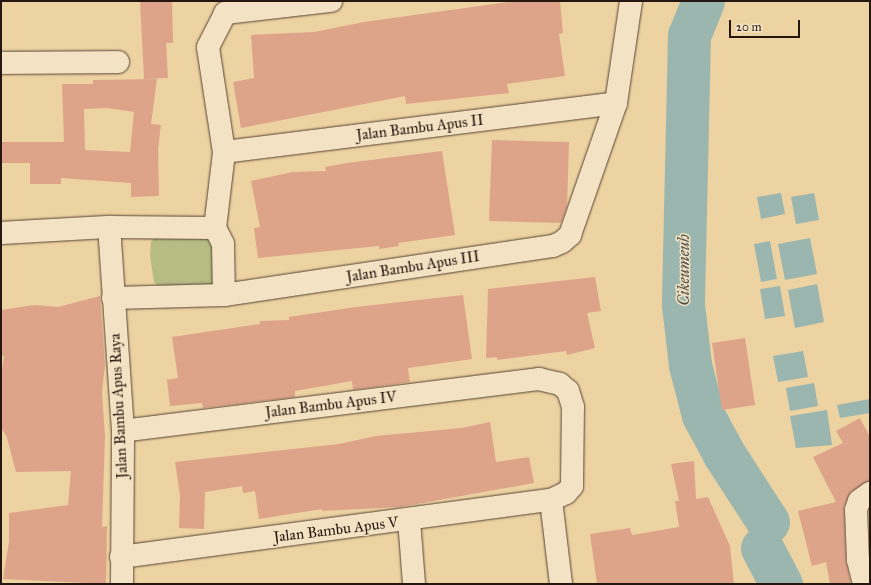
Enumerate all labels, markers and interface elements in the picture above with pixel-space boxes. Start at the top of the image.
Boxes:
scale bar [731,12,802,38]
text: 20 m [736,20,762,34]
street label: Jalan Bambu Apus II [355,111,485,145]
water label: Cikeumeuh [674,234,694,306]
street label: Jalan Bambu Apus III [345,248,481,286]
street label: Jalan Bambu Apus Raya [106,333,132,479]
street label: Jalan Bambu Apus IV [264,388,398,422]
street label: Jalan Bambu Apus V [273,513,399,547]

